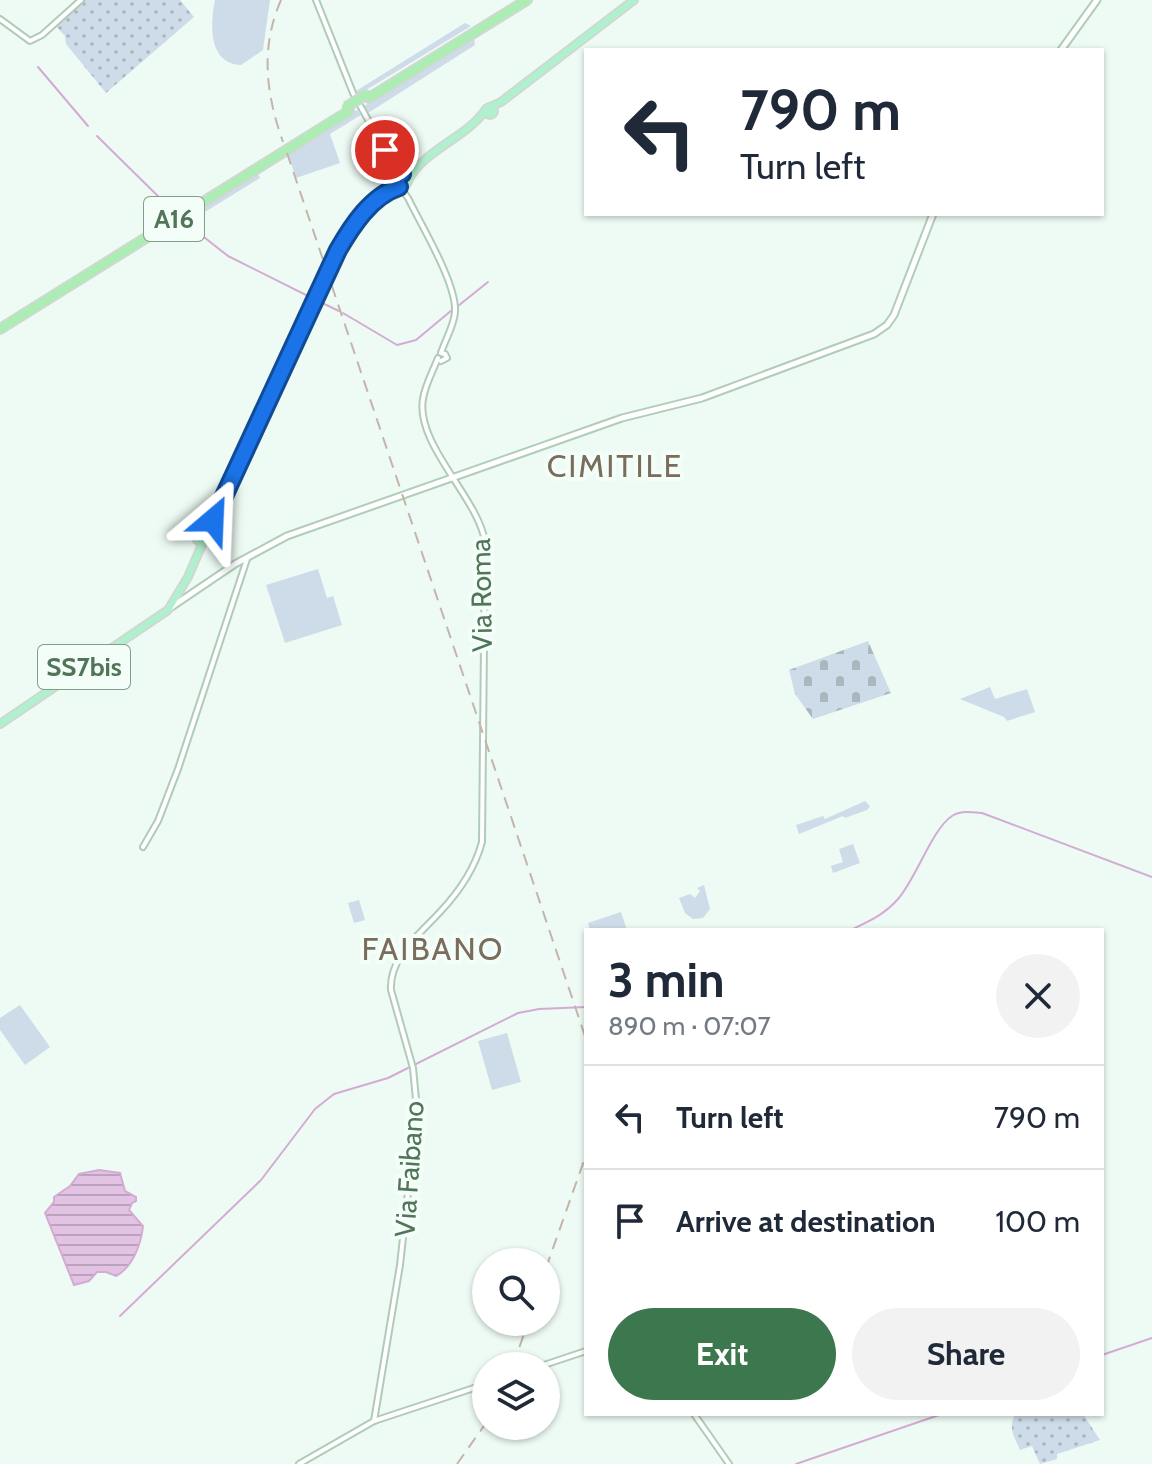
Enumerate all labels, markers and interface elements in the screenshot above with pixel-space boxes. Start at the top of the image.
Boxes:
text: 790 m [740,76,901,144]
icon: left [608,80,712,184]
pin [351,116,419,184]
icon: arrive [363,128,407,172]
text: Turn left [740,144,865,188]
road number: A16 [144,197,204,241]
district label: CIMITILE [547,446,683,485]
position arrow [171,478,255,562]
street label: Via Roma [463,537,499,652]
road number: SS7bis [38,645,130,689]
district label: FAIBANO [362,929,504,968]
text: 3 min [608,951,724,1009]
button: close [996,954,1080,1038]
text: 890 m · 07:07 [608,1010,771,1042]
icon: left [608,1095,652,1139]
text: Turn left [676,1099,784,1136]
text: 790 m [994,1099,1080,1136]
street label: Via Faibano [387,1100,431,1238]
icon: arrive [608,1199,652,1243]
text: Arrive at destination [676,1203,936,1240]
text: 100 m [995,1203,1080,1240]
map controls [472,1248,560,1440]
button: search [472,1248,560,1336]
button: Exit [608,1308,836,1400]
button: Share [852,1308,1080,1400]
button: layers [472,1352,560,1440]

